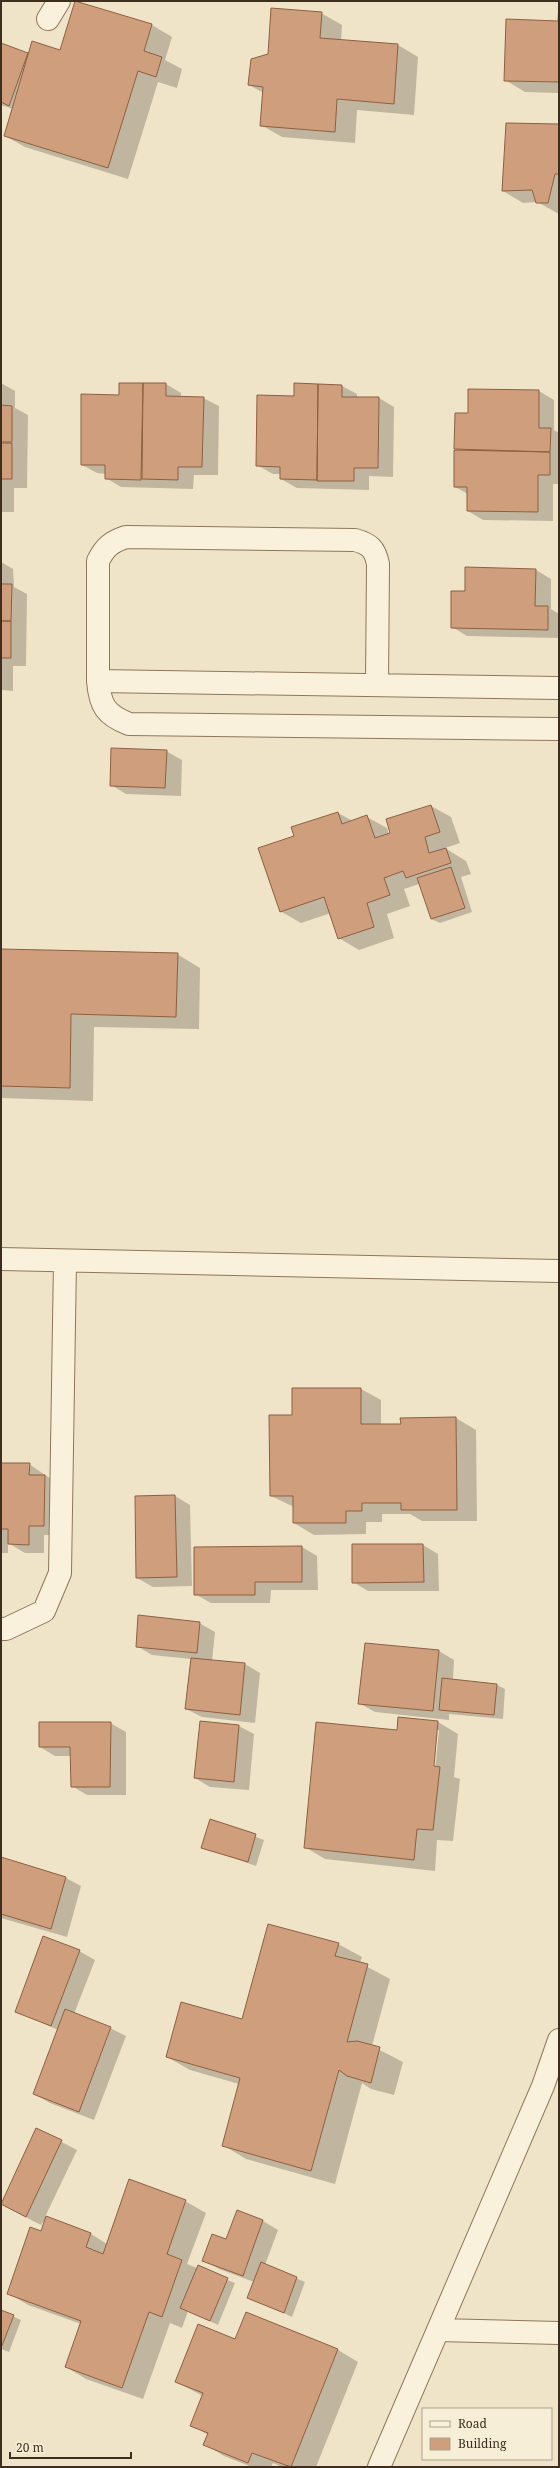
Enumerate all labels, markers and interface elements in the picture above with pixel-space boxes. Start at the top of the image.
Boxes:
legend [422,2408,552,2460]
text: Road [458,2415,488,2432]
scale bar [10,2434,131,2460]
text: Building [458,2435,507,2452]
text: 20 m [16,2439,44,2456]

